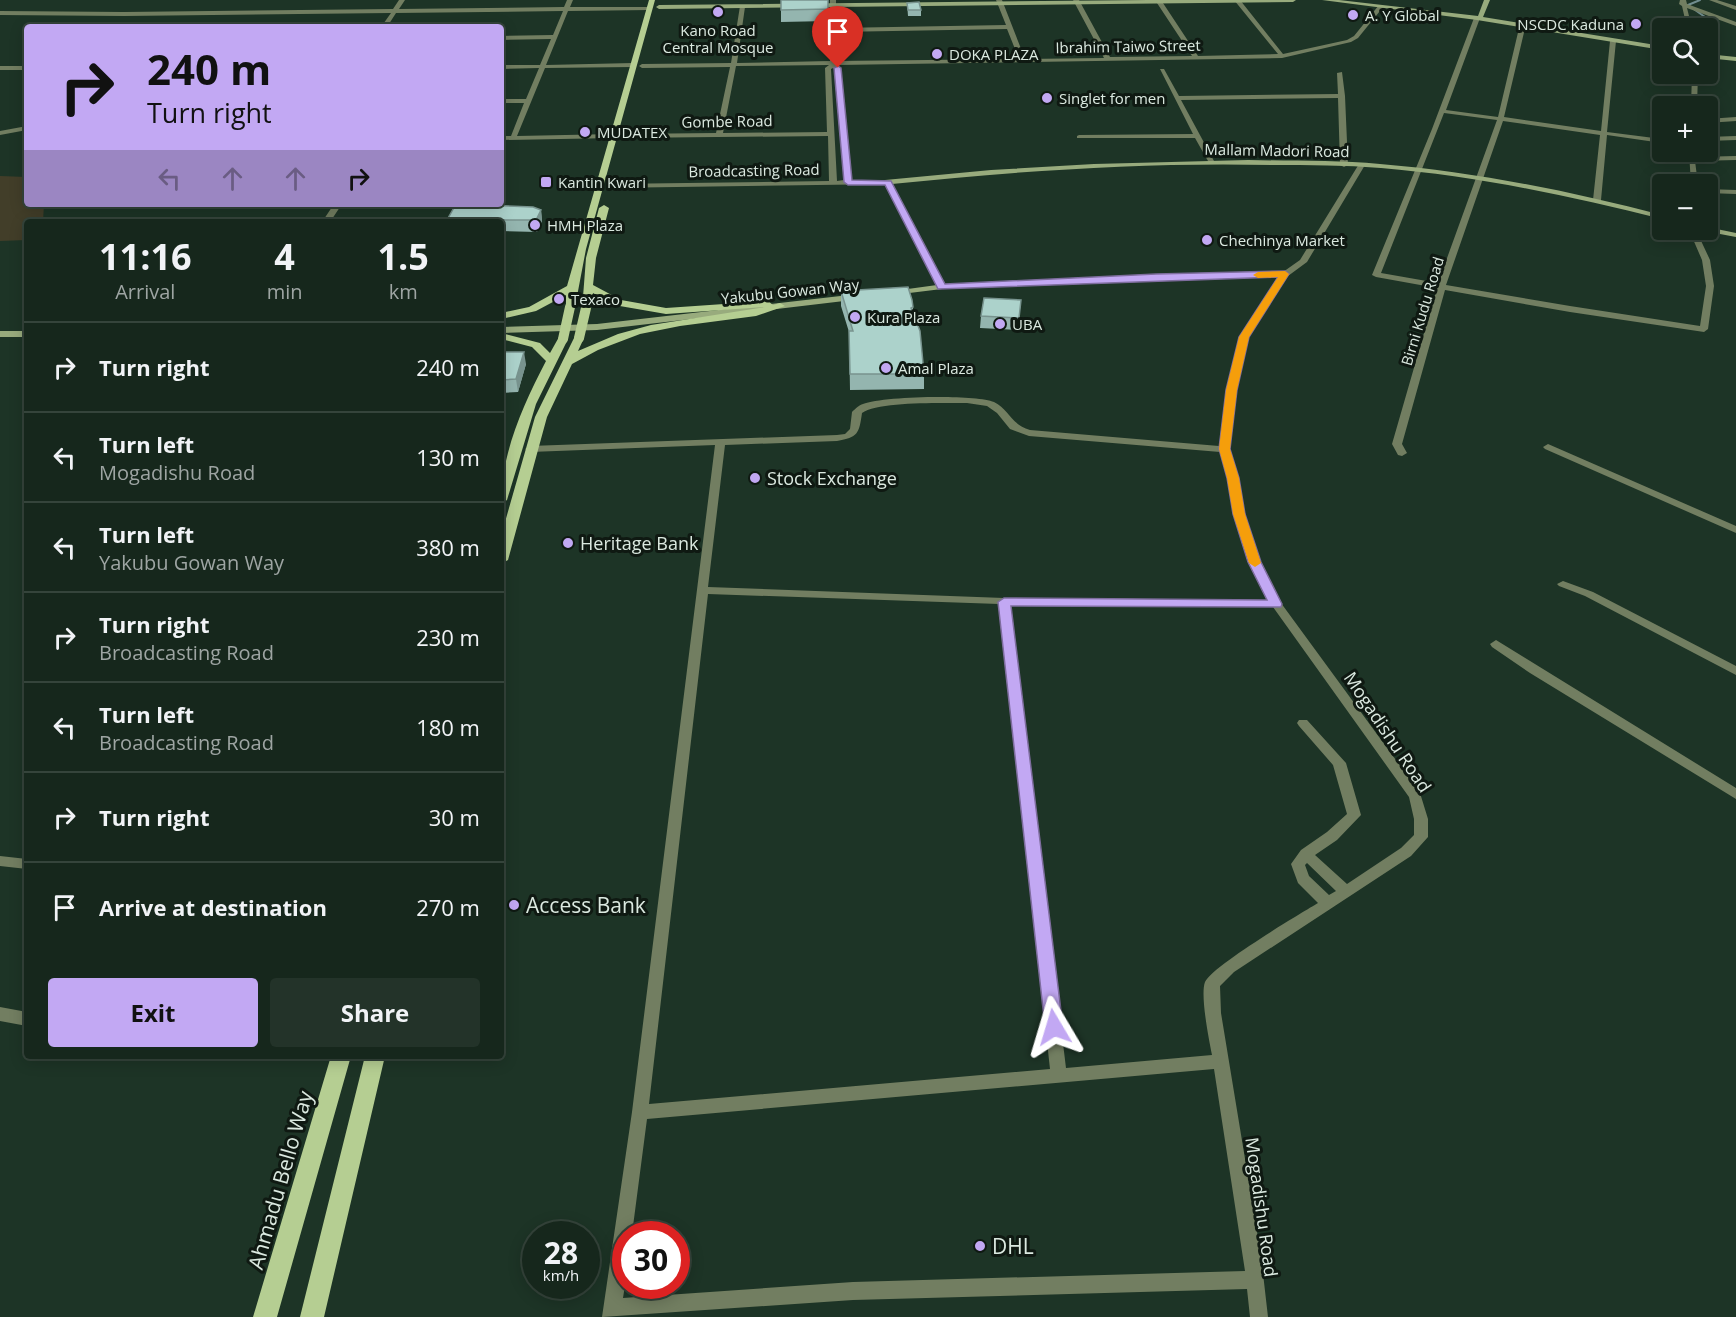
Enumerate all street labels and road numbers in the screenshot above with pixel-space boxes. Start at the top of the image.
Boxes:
street label: Ibrahim Taiwo Street [1055,35,1201,57]
street label: Gombe Road [681,110,773,132]
street label: Mallam Madori Road [1204,139,1350,161]
street label: Broadcasting Road [688,159,820,181]
street label: Birni Kudu Road [1396,254,1448,368]
street label: Yakubu Gowan Way [720,274,861,308]
street label: Mogadishu Road [1339,667,1437,797]
street label: Ahmadu Bello Way [241,1087,319,1272]
street label: Mogadishu Road [1240,1136,1284,1278]

